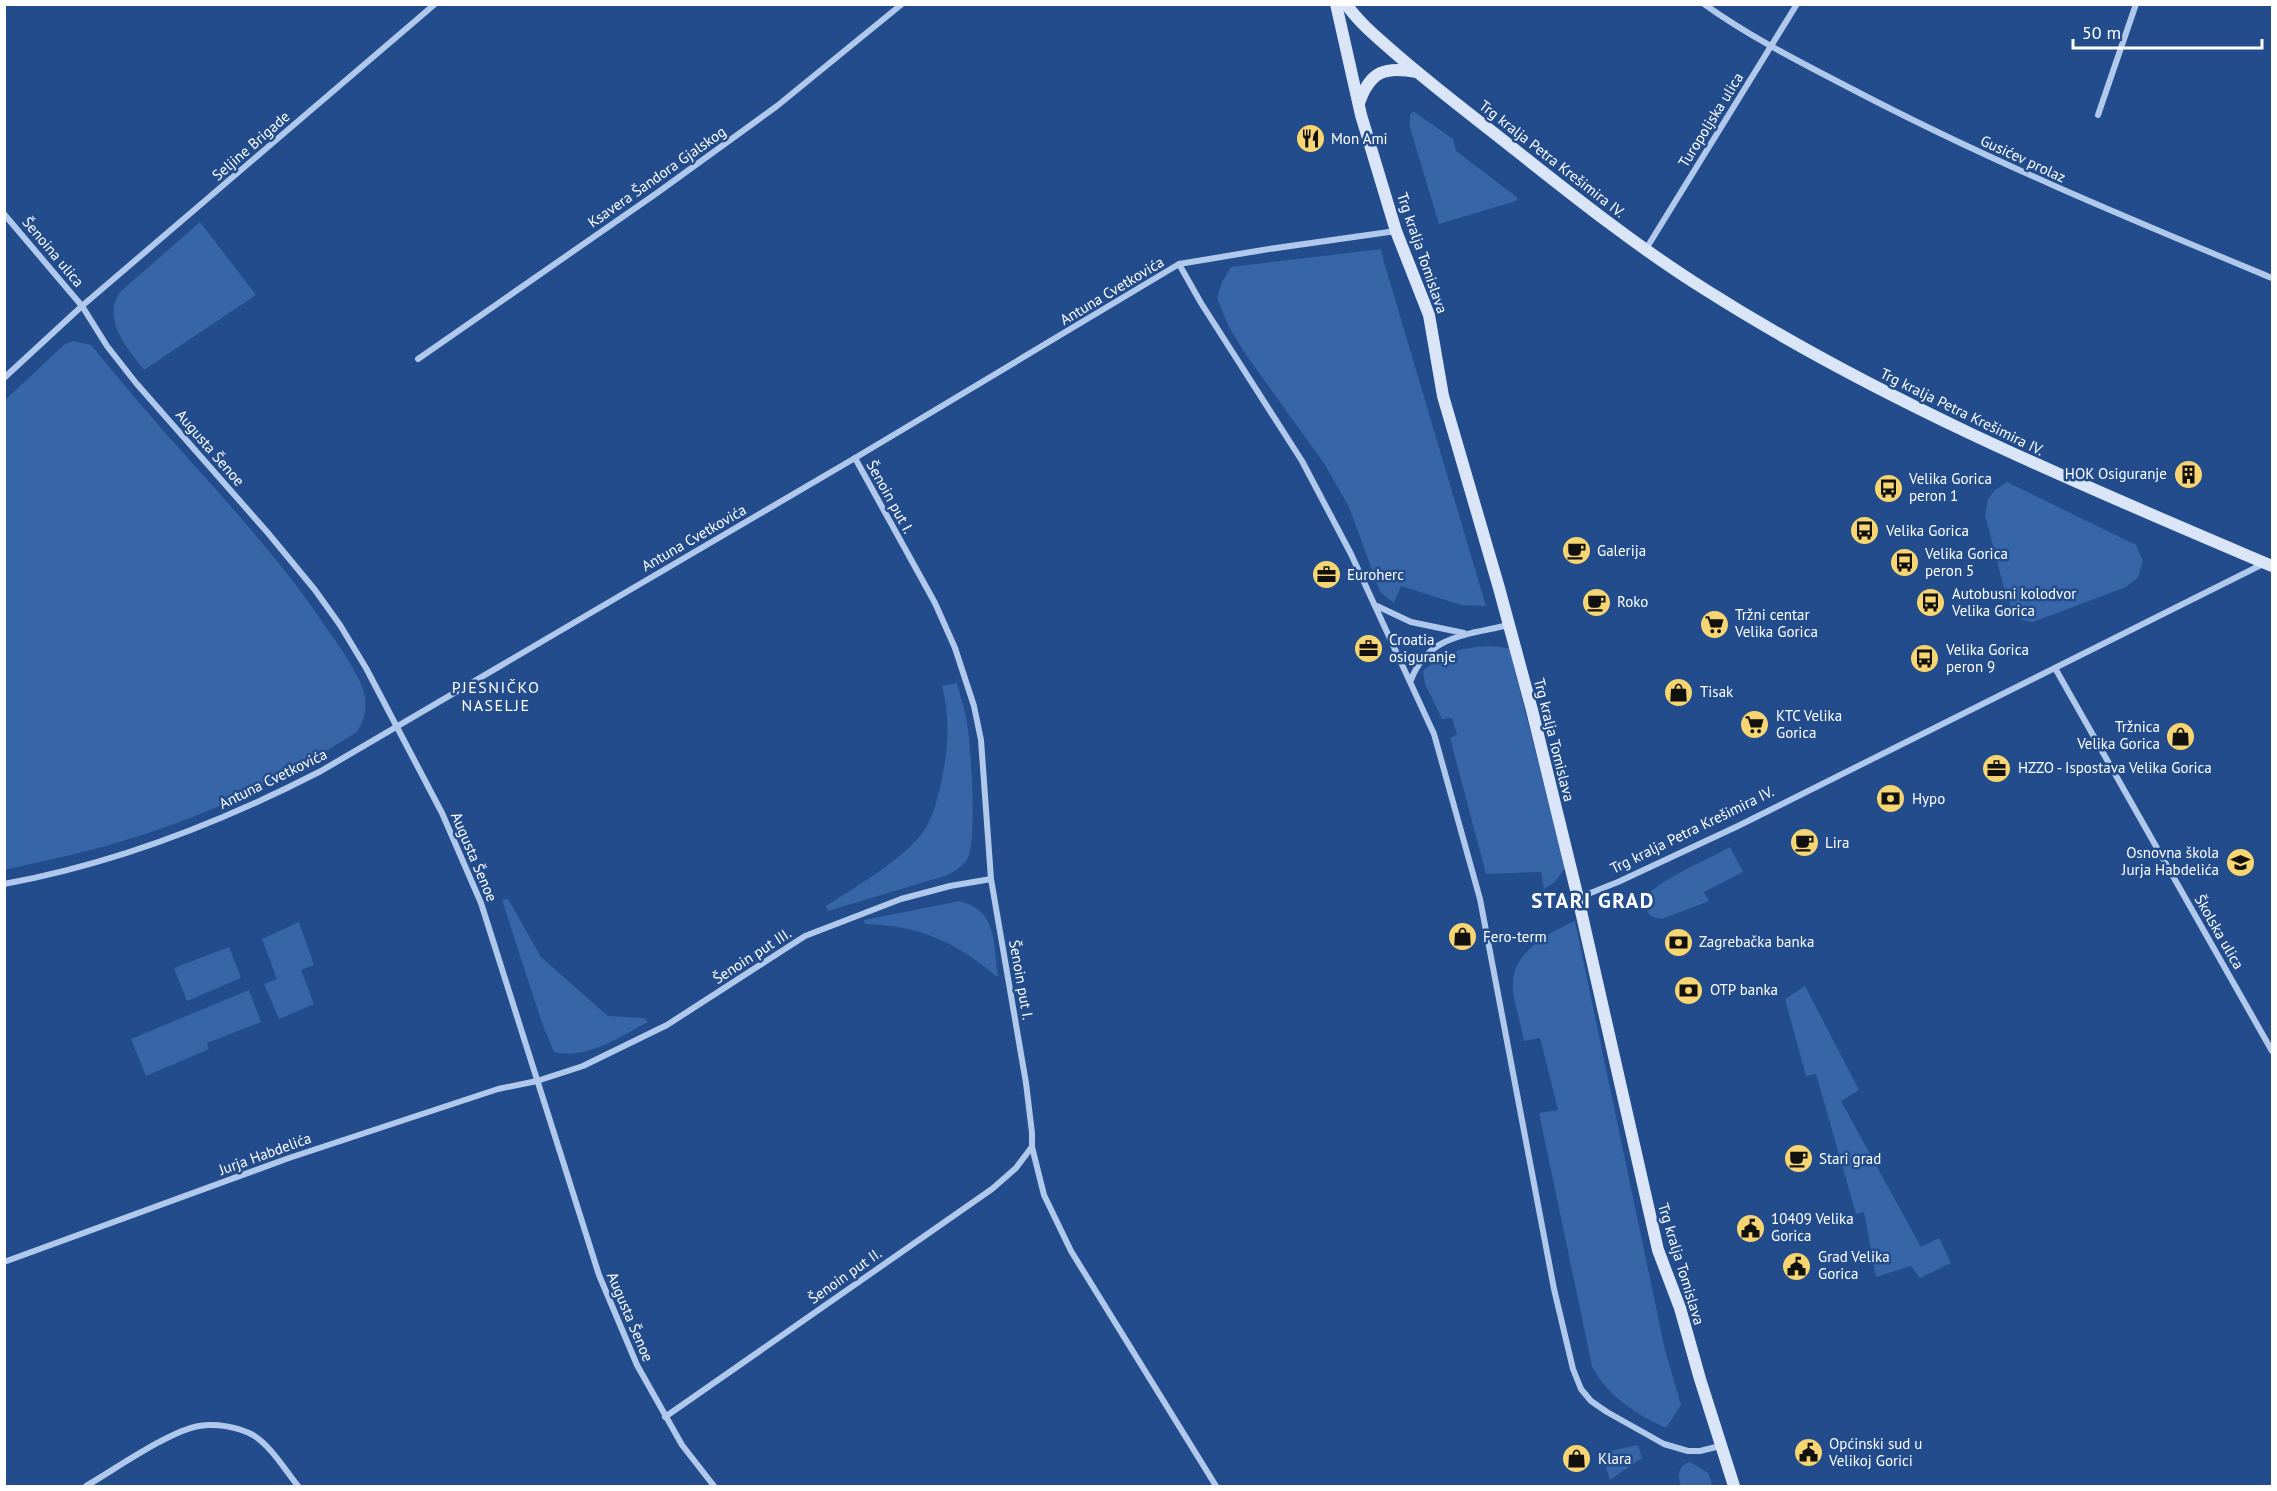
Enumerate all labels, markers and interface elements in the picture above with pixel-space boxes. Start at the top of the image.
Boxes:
scale bar [2073,12,2262,50]
text: 50 m [2082,21,2121,44]
street label: Turopoljska ulica [1674,69,1747,171]
street label: Trg kralja Petra Krešimira IV. [1476,96,1629,221]
street label: Seljine Brigade [208,107,293,185]
street label: Ksavera Šandora Gjalskog [584,122,729,232]
restaurant icon: Mon Ami [1294,123,1326,155]
place label: Mon Ami [1331,129,1388,148]
street label: Gusićev prolaz [1978,131,2069,187]
street label: Trg kralja Tomislava [1393,190,1452,316]
street label: Šenoina ulica [18,213,88,291]
street label: Antuna Cvetkovića [1056,252,1167,329]
street label: Trg kralja Petra Krešimira IV. [1877,364,2047,459]
street label: Augusta Šenoe [172,405,249,490]
street label: Šenoin put I. [863,457,918,537]
building icon: HOK Osiguranje [2172,458,2204,490]
place label: HOK Osiguranje [2065,464,2167,483]
place label: Velika Gorica peron 1 [1908,469,1992,505]
bus stop icon: Velika Gorica peron 1 [1872,472,1904,504]
street label: Antuna Cvetkovića [638,500,750,575]
bus stop icon: Velika Gorica [1849,515,1881,547]
place label: Velika Gorica [1885,521,1969,540]
cafe icon: Galerija [1560,535,1592,567]
place label: Galerija [1597,541,1646,560]
place label: Velika Gorica peron 5 [1924,544,2008,580]
bus stop icon: Velika Gorica peron 5 [1888,547,1920,579]
office icon: Euroherc [1310,559,1342,591]
place label: Euroherc [1347,565,1404,584]
place label: Autobusni kolodvor Velika Gorica [1951,584,2076,620]
cafe icon: Roko [1580,586,1612,618]
bus stop icon: Autobusni kolodvor Velika Gorica [1915,587,1947,619]
place label: Roko [1617,592,1648,611]
place label: Tržni centar Velika Gorica [1734,605,1818,641]
supermarket icon: Tržni centar Velika Gorica [1698,608,1730,640]
place label: Croatia osiguranje [1389,630,1456,666]
office icon: Croatia osiguranje [1352,633,1384,665]
place label: Velika Gorica peron 9 [1945,640,2029,676]
bus stop icon: Velika Gorica peron 9 [1909,643,1941,675]
street label: Trg kralja Tomislava [1530,676,1579,804]
shop icon: Tisak [1663,676,1695,708]
district label: PJESNIČKO NASELJE [452,677,540,715]
place label: Tisak [1700,682,1734,701]
place label: KTC Velika Gorica [1776,706,1842,742]
supermarket icon: KTC Velika Gorica [1739,709,1771,741]
place label: Tržnica Velika Gorica [2076,717,2160,753]
shop icon: Tržnica Velika Gorica [2165,720,2197,752]
street label: Antuna Cvetkovića [216,744,330,813]
office icon: HZZO - Ispostava Velika Gorica [1981,752,2013,784]
place label: HZZO - Ispostava Velika Gorica [2018,758,2212,777]
street label: Trg kralja Petra Krešimira IV. [1607,782,1777,877]
bank icon: Hypo [1875,783,1907,815]
place label: Hypo [1912,789,1945,808]
street label: Augusta Šenoe [447,809,502,904]
cafe icon: Lira [1788,827,1820,859]
place label: Lira [1825,833,1849,852]
place label: Osnovna škola Jurja Habdelića [2121,843,2219,879]
school or university icon: Osnovna škola Jurja Habdelića [2224,846,2256,878]
district label: STARI GRAD [1531,887,1655,914]
street label: Školska ulica [2190,891,2248,972]
shop icon: Fero-term [1446,921,1478,953]
street label: Šenoin put III. [709,923,794,988]
bank icon: Zagrebačka banka [1662,926,1694,958]
place label: Fero-term [1483,927,1547,946]
place label: Zagrebačka banka [1699,932,1814,951]
street label: Šenoin put I. [1005,938,1038,1021]
bank icon: OTP banka [1673,974,1705,1006]
place label: OTP banka [1710,980,1778,999]
street label: Jurja Habdelića [215,1128,314,1179]
cafe icon: Stari grad [1782,1143,1814,1175]
place label: Stari grad [1819,1149,1881,1168]
street label: Trg kralja Tomislava [1654,1201,1709,1327]
place label: 10409 Velika Gorica [1771,1209,1854,1245]
public building icon: 10409 Velika Gorica [1734,1212,1766,1244]
street label: Šenoin put II. [804,1243,885,1308]
place label: Grad Velika Gorica [1818,1247,1890,1283]
public building icon: Grad Velika Gorica [1781,1250,1813,1282]
street label: Augusta Šenoe [603,1269,658,1364]
place label: Općinski sud u Velikoj Gorici [1828,1434,1922,1470]
public building icon: Općinski sud u Velikoj Gorici [1792,1437,1824,1469]
shop icon: Klara [1561,1443,1593,1475]
place label: Klara [1598,1449,1632,1468]

